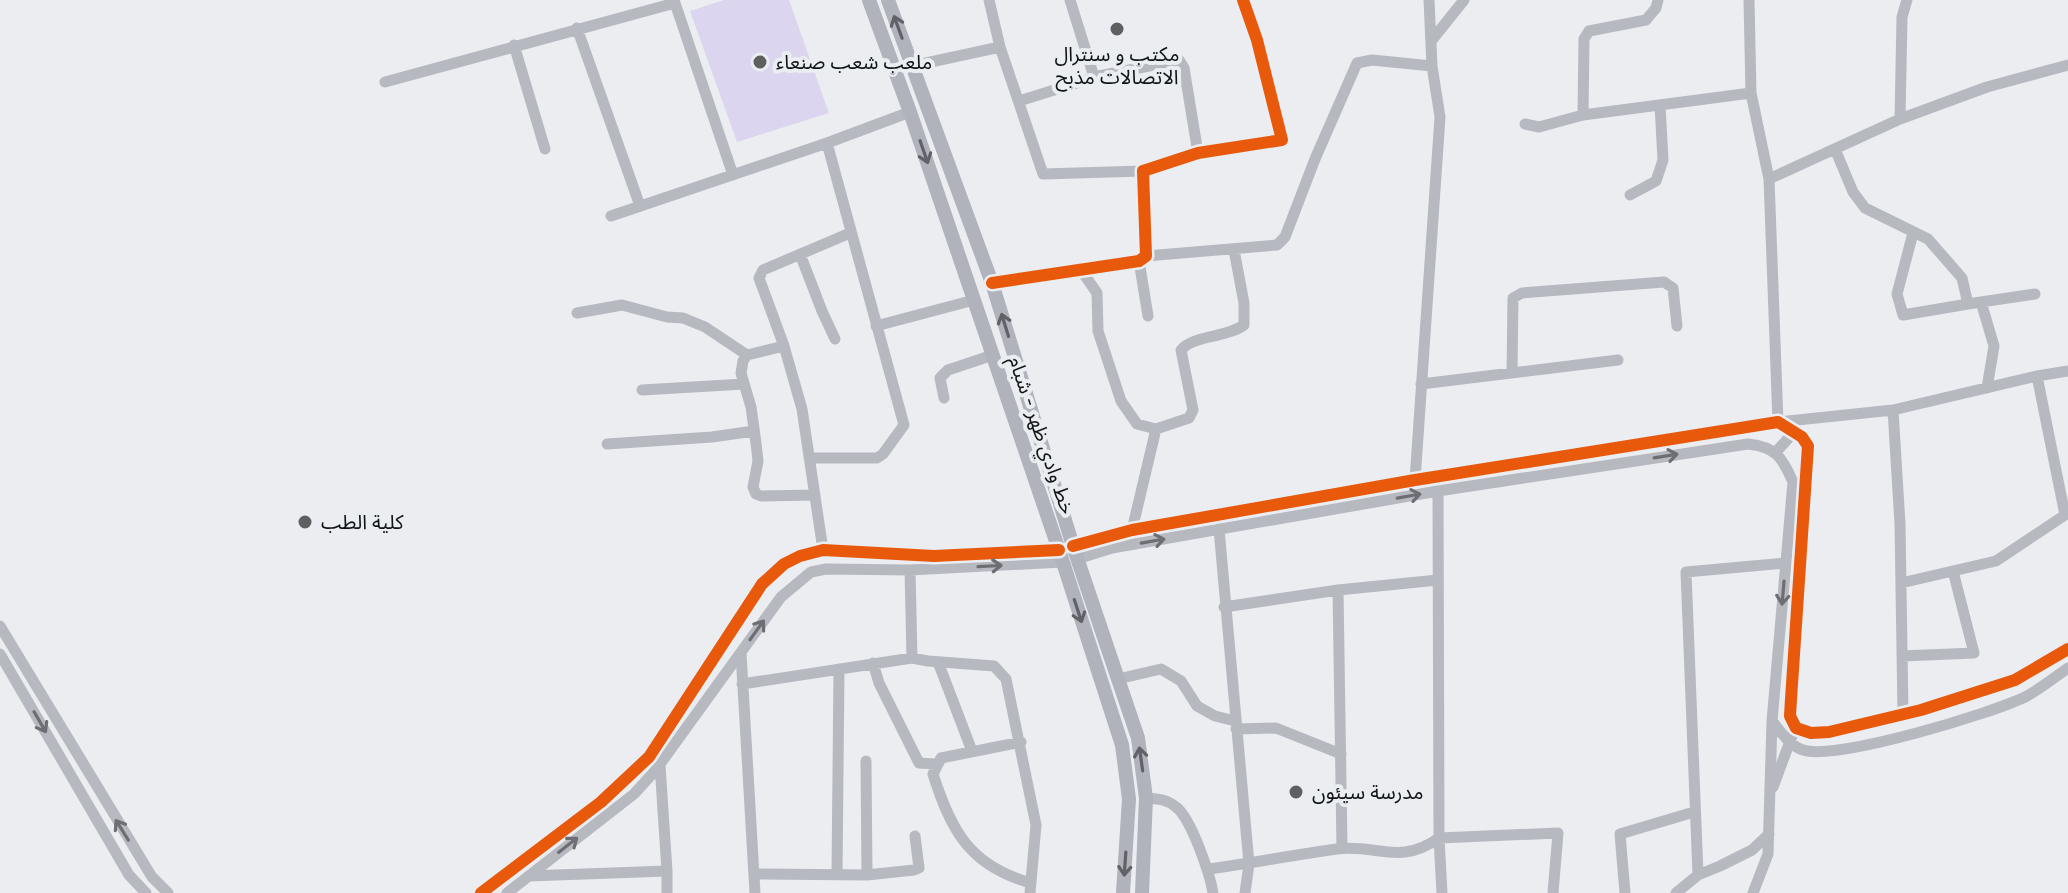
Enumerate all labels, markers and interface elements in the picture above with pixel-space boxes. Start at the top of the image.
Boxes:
one-way arrow [890,15,904,40]
marker: مكتب و سنترال الاتصالات مذبح [1108,20,1126,38]
place label: مكتب و سنترال الاتصالات مذبح [1054,42,1180,92]
place label: ملعب شعب صنعاء [776,50,932,74]
marker: ملعب شعب صنعاء [751,53,769,71]
one-way arrow [917,140,932,165]
one-way arrow [997,312,1012,338]
street label: خط وادي ظهر - شبام [1000,353,1080,518]
one-way arrow [1653,448,1678,463]
one-way arrow [1396,487,1421,502]
place label: كلية الطب [321,510,404,534]
marker: كلية الطب [296,513,314,531]
one-way arrow [1139,532,1165,547]
one-way arrow [976,558,1003,573]
one-way arrow [1776,580,1791,606]
one-way arrow [1072,598,1087,623]
one-way arrow [749,620,765,642]
one-way arrow [32,710,48,733]
one-way arrow [1133,747,1148,773]
place label: مدرسة سيئون [1312,780,1423,804]
marker: مدرسة سيئون [1287,783,1305,801]
one-way arrow [114,819,130,842]
one-way arrow [557,837,579,854]
one-way arrow [1117,850,1132,877]

